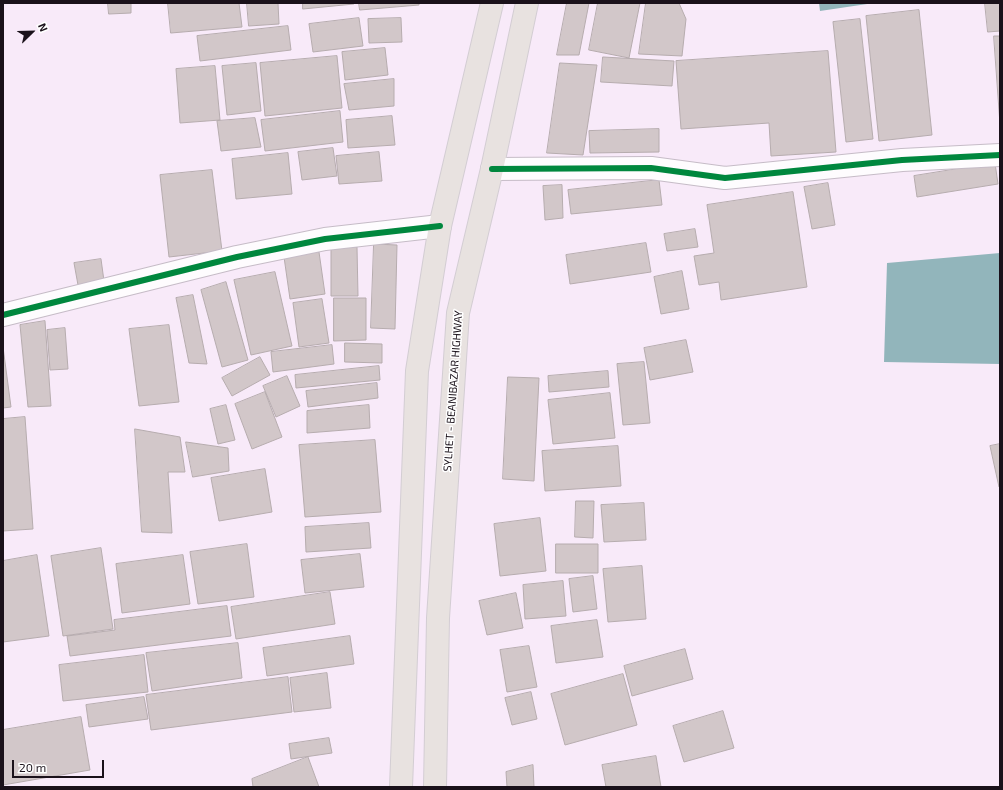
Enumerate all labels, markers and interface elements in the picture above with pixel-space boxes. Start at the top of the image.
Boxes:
north arrow [12,12,52,52]
text: N [36,21,51,33]
street label: SYLHET - BEANIBAZAR HIGHWAY [441,310,465,472]
scale bar [14,752,106,778]
text: 20 m [19,760,46,774]

